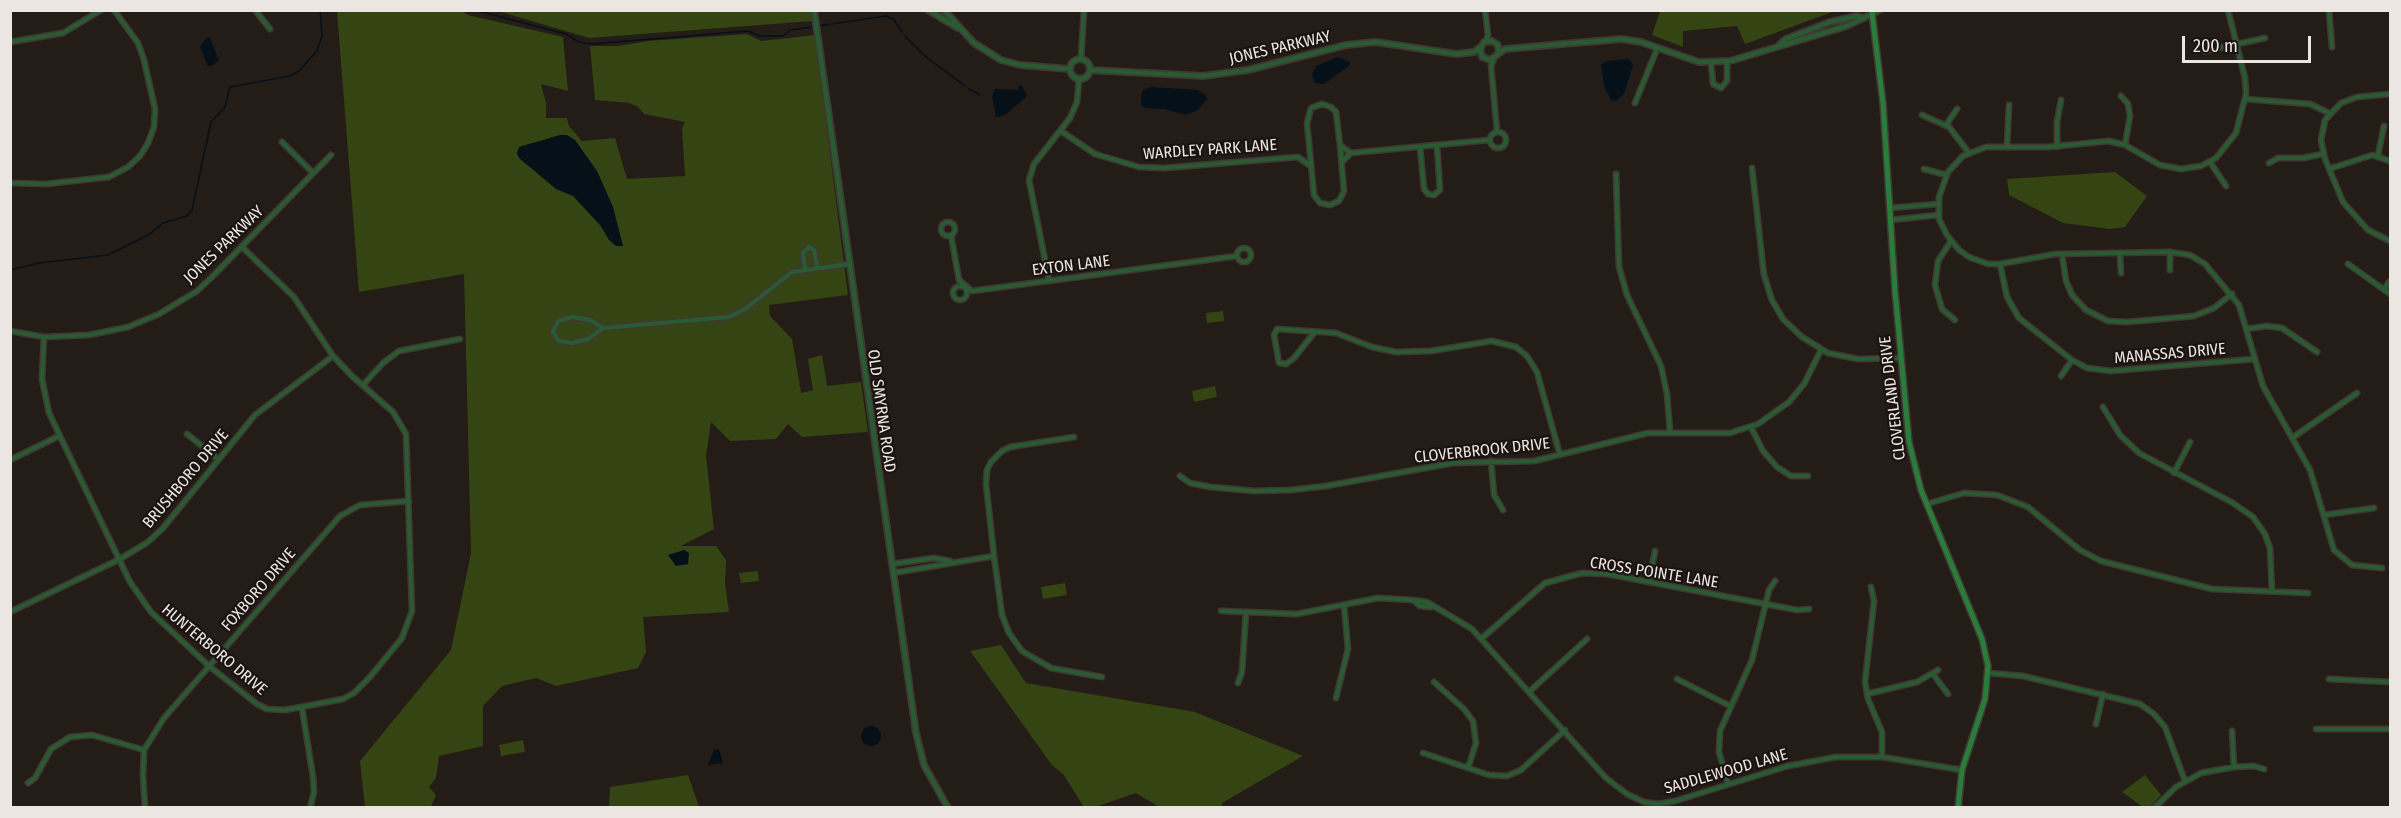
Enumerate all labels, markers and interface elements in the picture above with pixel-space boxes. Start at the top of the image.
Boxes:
scale bar [2185,24,2314,62]
street label: JONES PARKWAY [1227,27,1333,69]
text: 200 m [2193,35,2238,57]
street label: WARDLEY PARK LANE [1142,136,1278,164]
street label: JONES PARKWAY [180,202,268,288]
street label: EXTON LANE [1031,252,1111,280]
street label: CLOVERLAND DRIVE [1876,335,1910,461]
street label: MANASSAS DRIVE [2114,340,2226,368]
street label: OLD SMYRNA ROAD [863,348,899,474]
street label: BRUSHBORO DRIVE [139,426,233,532]
street label: CLOVERBROOK DRIVE [1413,434,1551,468]
street label: FOXBORO DRIVE [218,545,300,635]
street label: CROSS POINTE LANE [1588,553,1720,593]
street label: HUNTERBORO DRIVE [157,600,271,700]
street label: SADDLEWOOD LANE [1662,745,1790,799]

